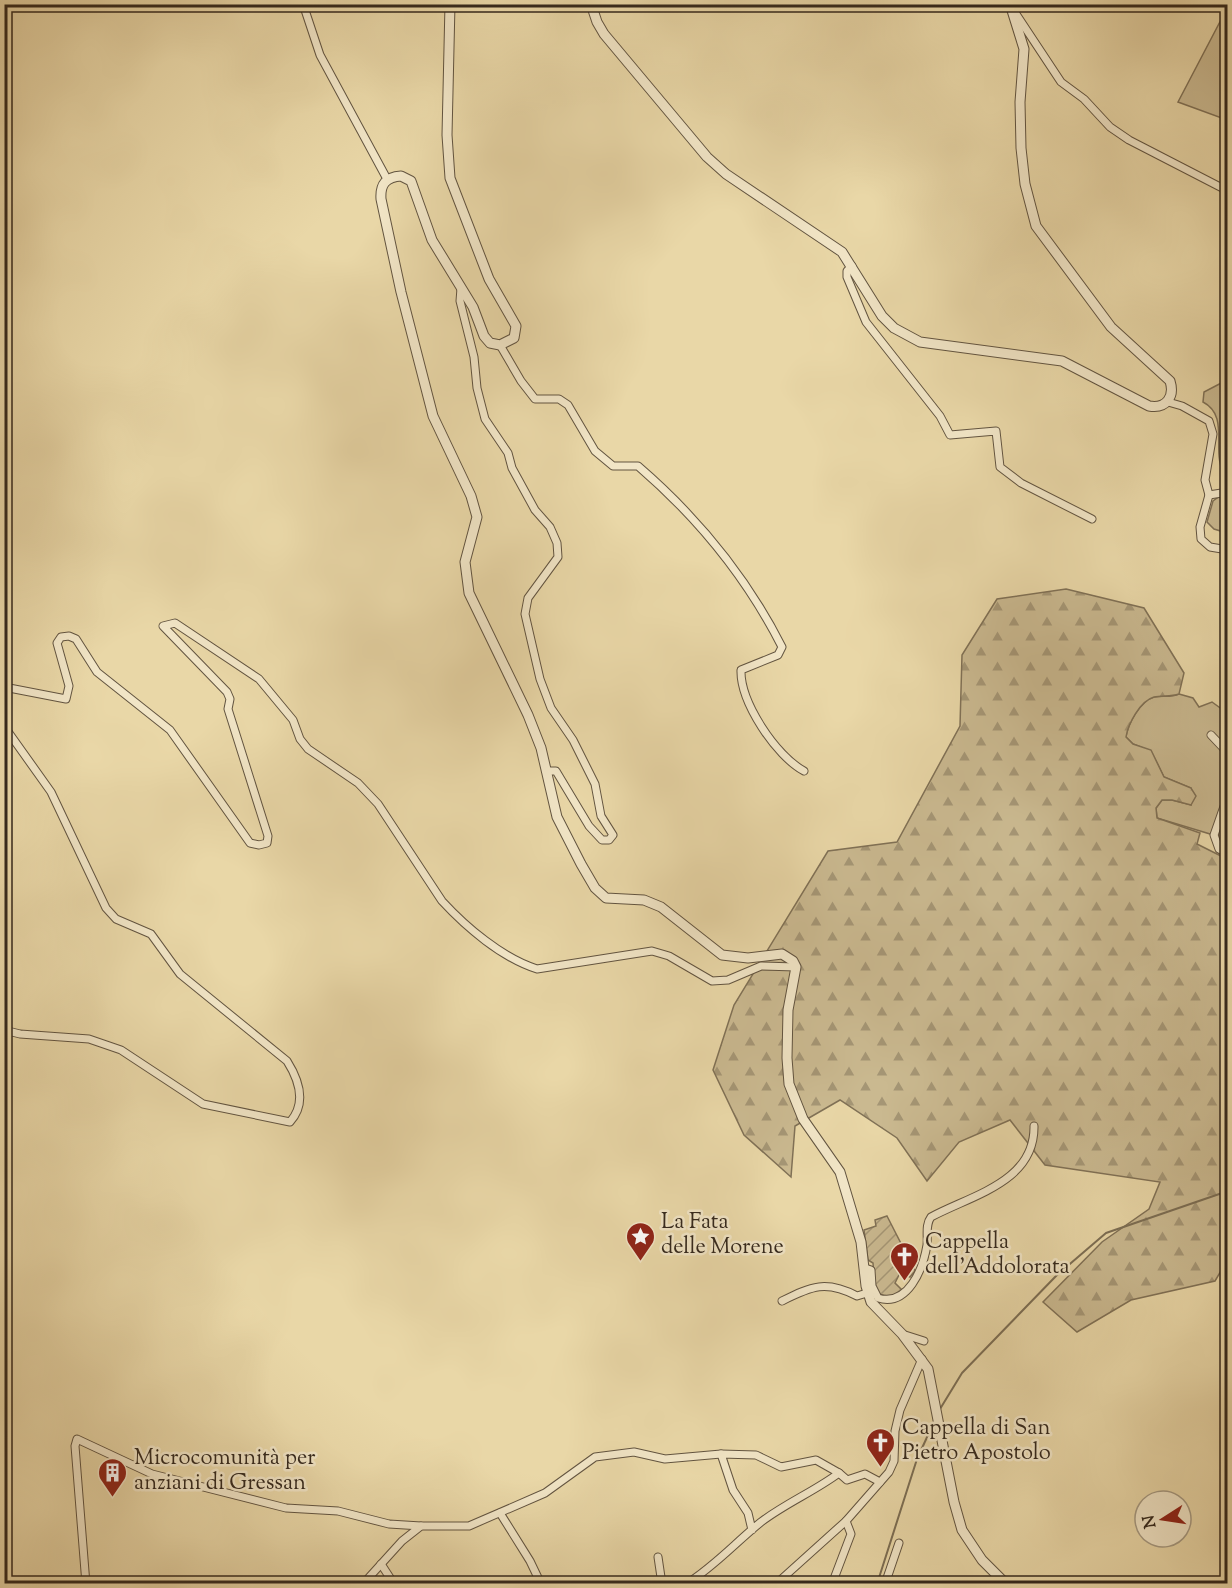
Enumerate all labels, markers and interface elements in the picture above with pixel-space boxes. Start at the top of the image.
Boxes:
place label: La Fata delle Morene [661,1207,784,1264]
place icon: La Fata delle Morene [624,1220,656,1262]
place label: Cappella dell'Addolorata [925,1227,1070,1284]
church icon: Cappella dell'Addolorata [888,1240,920,1282]
place label: Cappella di San Pietro Apostolo [902,1413,1051,1470]
church icon: Cappella di San Pietro Apostolo [865,1426,897,1468]
place label: Microcomunità per anziani di Gressan [134,1443,315,1500]
building icon: Microcomunità per anziani di Gressan [97,1456,129,1498]
north arrow [1133,1489,1193,1549]
text: N [1138,1513,1163,1530]

